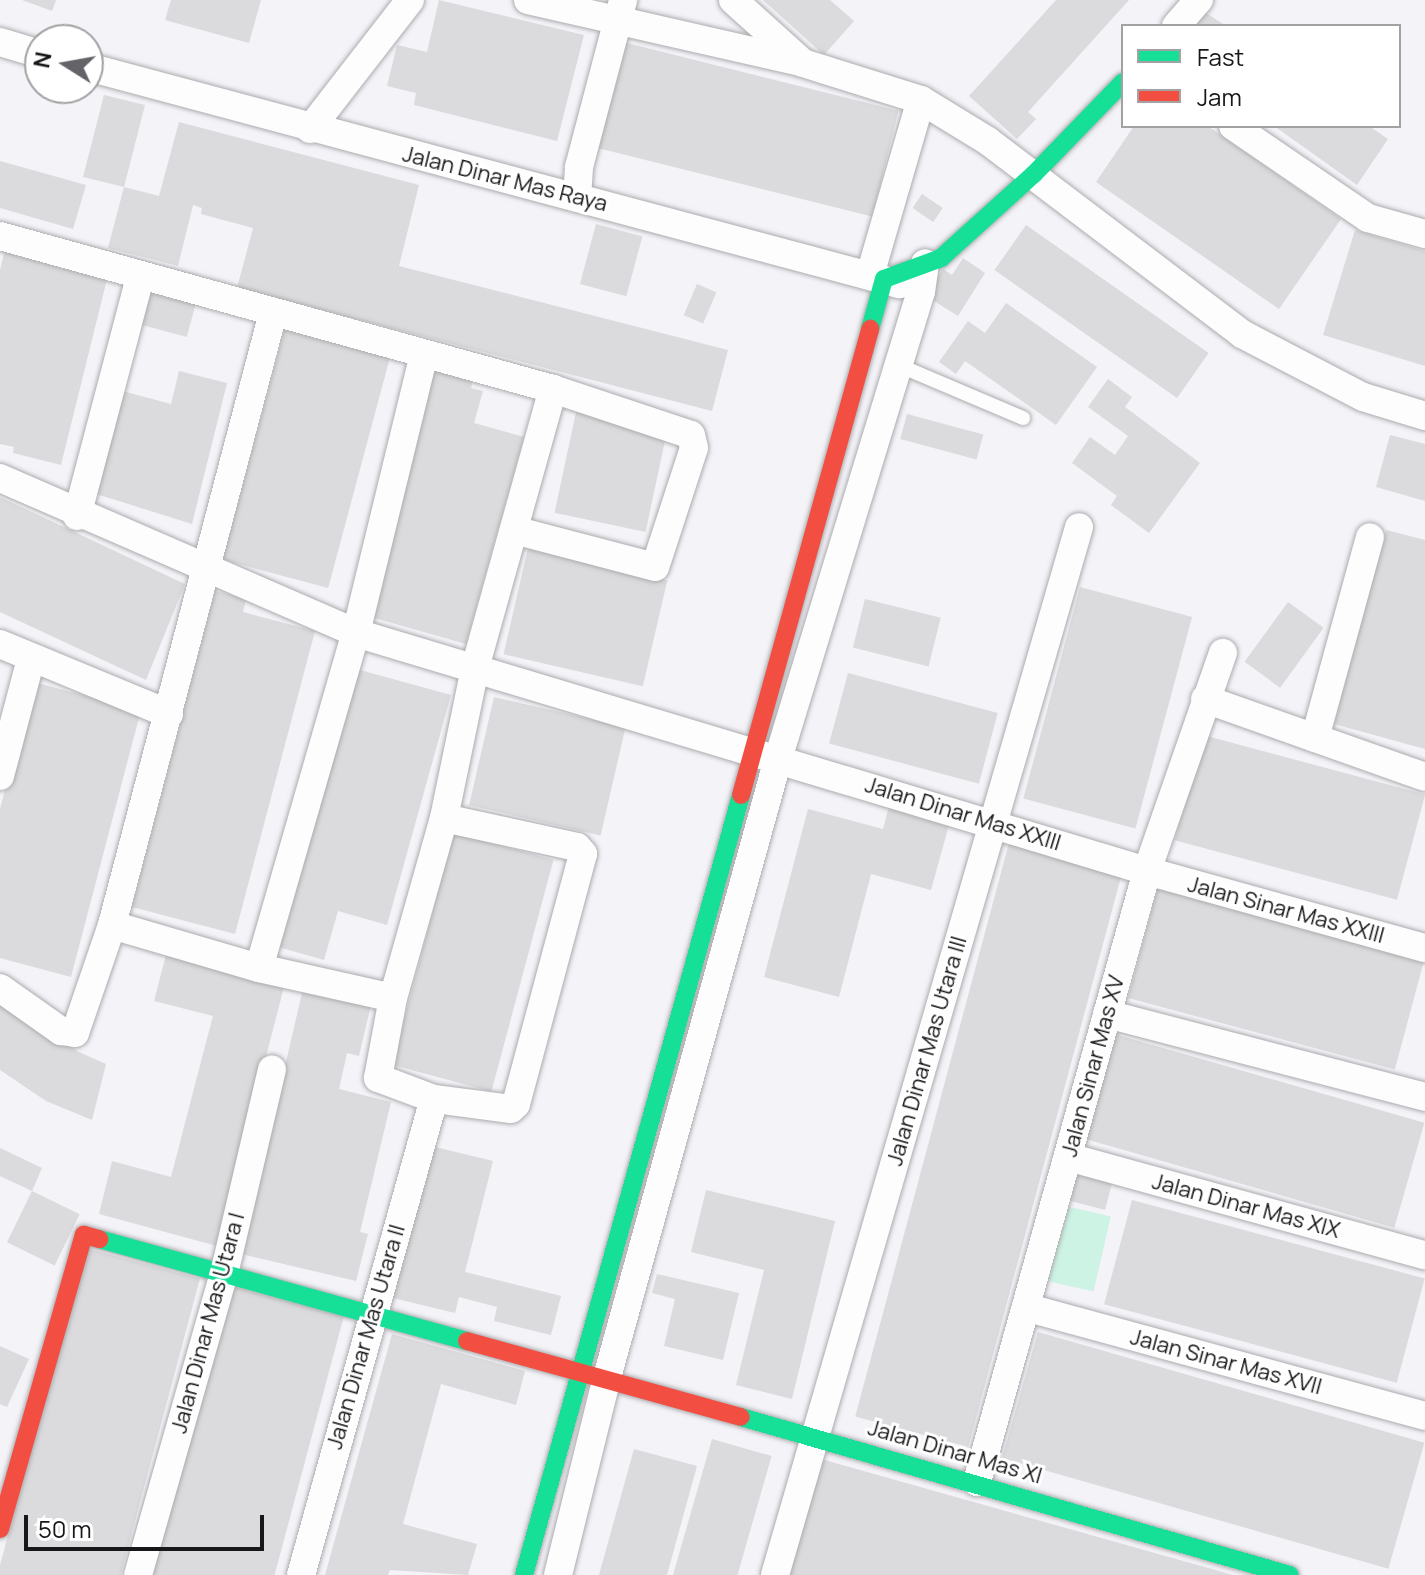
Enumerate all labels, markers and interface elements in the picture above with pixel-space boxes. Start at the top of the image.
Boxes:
north arrow [24,24,104,104]
legend [1121,24,1401,128]
text: Fast [1197,40,1244,73]
text: N [26,49,59,70]
text: Jam [1197,80,1242,113]
street label: Jalan Dinar Mas Raya [400,141,610,217]
street label: Jalan Dinar Mas XXIII [862,772,1064,856]
street label: Jalan Sinar Mas XXIII [1185,871,1387,949]
street label: Jalan Dinar Mas Utara III [882,933,972,1169]
street label: Jalan Sinar Mas XV [1056,972,1130,1160]
street label: Jalan Dinar Mas XIX [1149,1168,1343,1244]
street label: Jalan Dinar Mas Utara I [166,1210,250,1436]
street label: Jalan Dinar Mas Utara II [321,1222,411,1452]
street label: Jalan Sinar Mas XVII [1127,1324,1325,1400]
street label: Jalan Dinar Mas XI [865,1415,1045,1489]
scale bar [28,1499,268,1549]
text: 50 m [38,1512,92,1545]

